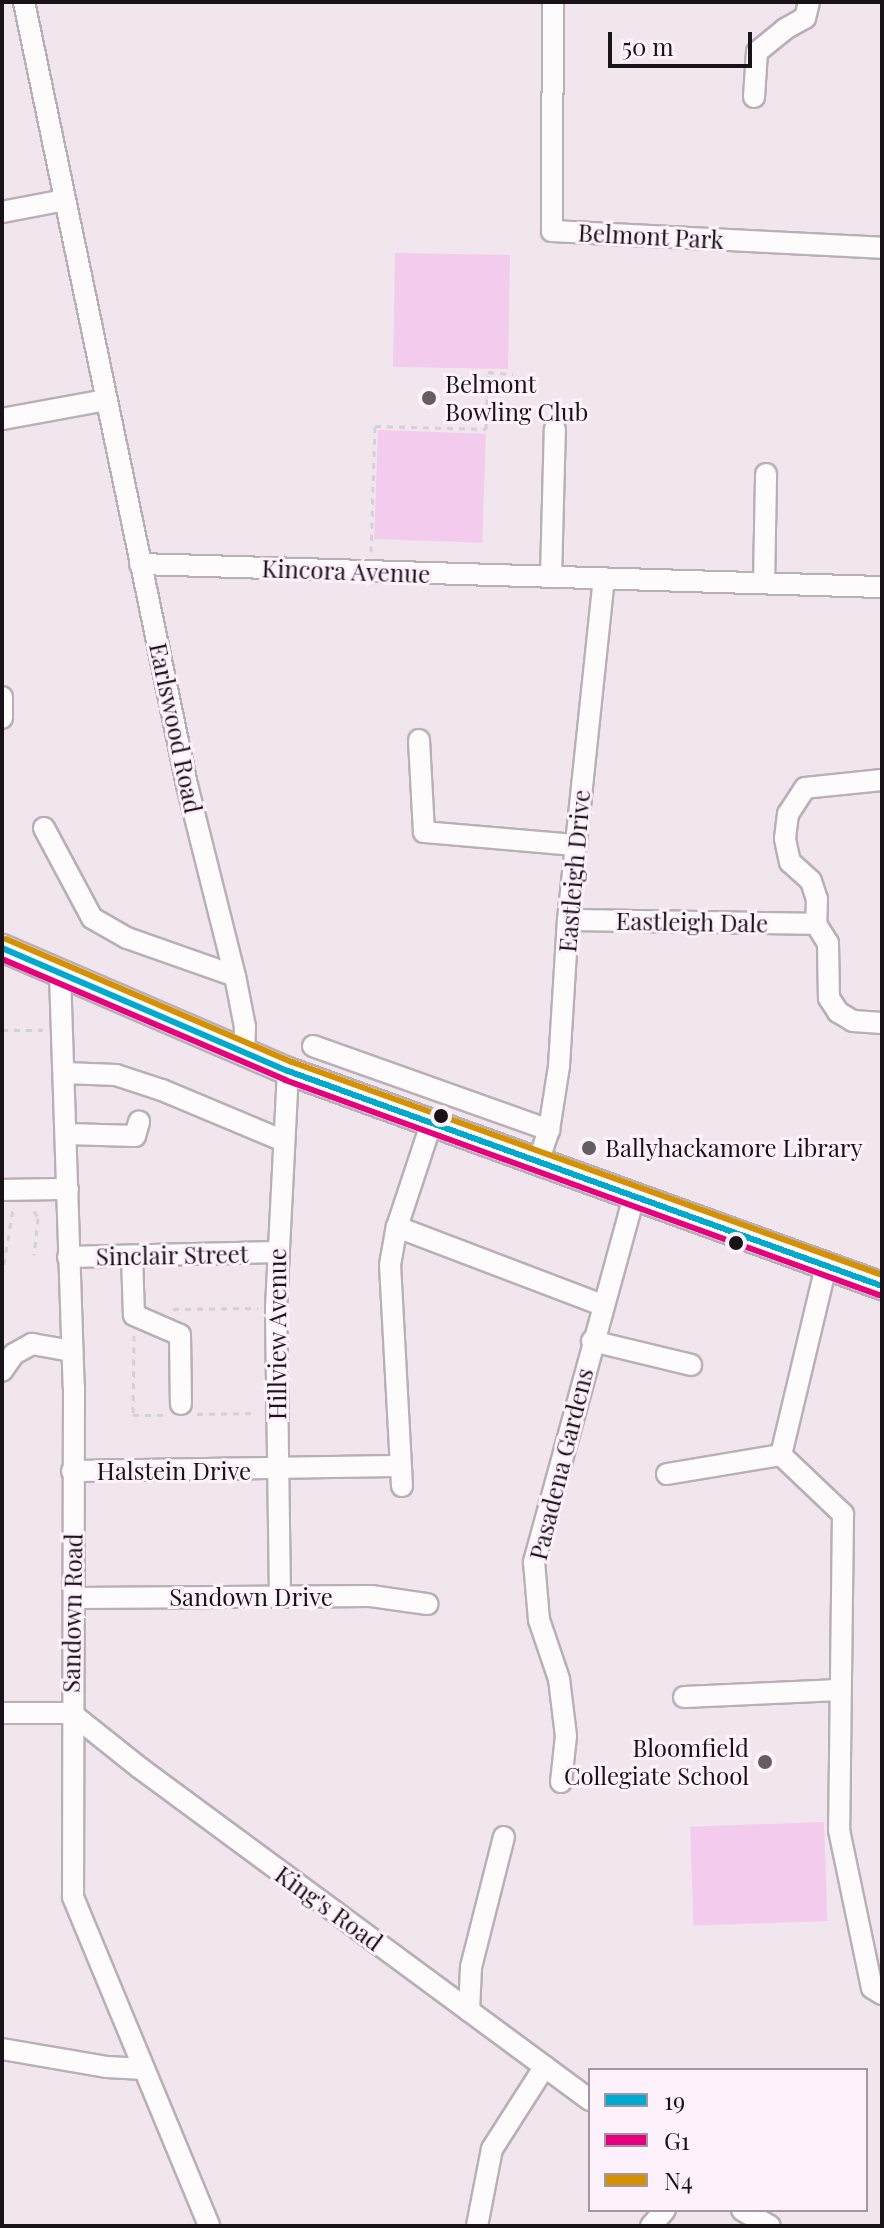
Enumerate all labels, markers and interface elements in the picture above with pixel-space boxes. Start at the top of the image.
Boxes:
scale bar [612,16,756,66]
text: 50 m [622,30,674,62]
street label: Belmont Park [577,218,725,254]
place label: Belmont Bowling Club [445,370,588,426]
marker: Belmont Bowling Club [420,389,438,407]
street label: Kincora Avenue [261,554,431,588]
street label: Earlswood Road [144,640,208,816]
street label: Eastleigh Drive [553,789,595,953]
street label: Eastleigh Dale [616,906,768,938]
unlabelled marker [433,1108,449,1124]
place label: Ballyhackamore Library [605,1134,863,1162]
marker: Ballyhackamore Library [580,1139,598,1157]
unlabelled marker [728,1235,744,1251]
street label: Sinclair Street [95,1239,249,1271]
street label: Hillview Avenue [263,1247,291,1421]
street label: Pasadena Gardens [523,1365,599,1563]
street label: Halstein Drive [97,1457,251,1485]
street label: Sandown Road [56,1533,88,1693]
street label: Sandown Drive [169,1583,333,1611]
place label: Bloomfield Collegiate School [564,1734,749,1790]
marker: Bloomfield Collegiate School [756,1753,774,1771]
street label: King's Road [270,1860,388,1956]
legend [588,2068,868,2212]
text: 19 [664,2084,685,2116]
text: G1 [664,2124,690,2156]
text: N4 [664,2164,693,2196]

